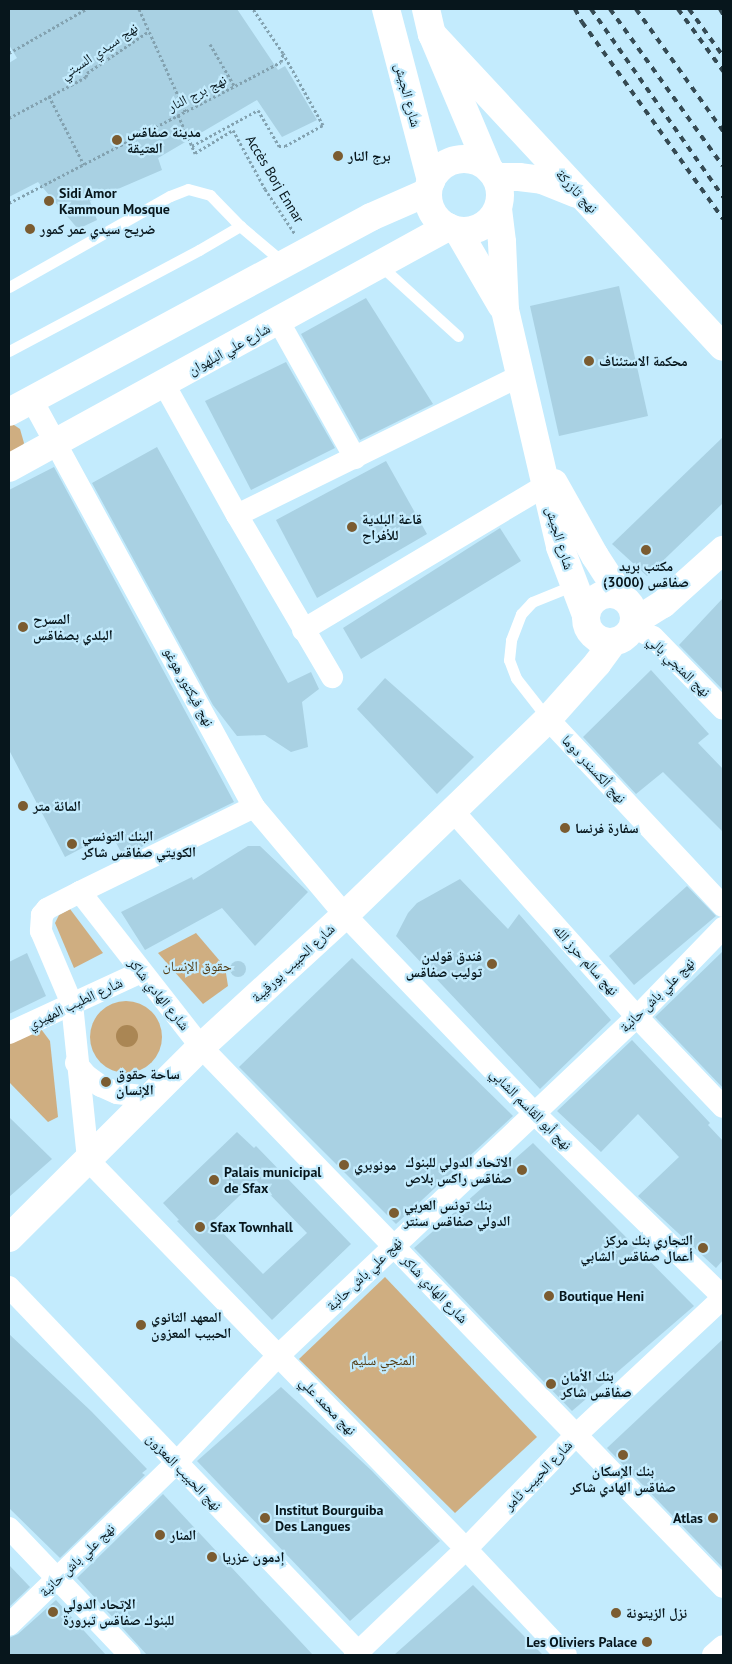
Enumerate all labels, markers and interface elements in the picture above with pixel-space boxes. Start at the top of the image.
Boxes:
street label: نهج سيدي السبتي [57,19,141,83]
street label: شارع الجيش [391,61,425,129]
street label: نهج برج النار [165,71,229,115]
place label: مدينة صفاقس العتيقة [127,124,201,156]
street label: Accès Borj Ennar [242,132,308,226]
marker: مدينة صفاقس العتيقة [111,134,123,146]
place label: برج النار [348,148,391,164]
marker: برج النار [332,150,344,162]
street label: نهج تازركة [553,166,601,216]
place label: Sidi Amor Kammoun Mosque [59,185,170,218]
marker: Sidi Amor Kammoun Mosque [43,195,55,207]
place label: ضريح سيدي عمر كمور [40,221,155,237]
marker: ضريح سيدي عمر كمور [24,223,36,235]
street label: شارع علي البلهوان [185,319,273,379]
place label: محكمة الاستئناف [599,353,688,369]
marker: محكمة الاستئناف [583,355,595,367]
street label: شارع الجيش [542,504,578,572]
place label: قاعة البلدية للأفراح [362,511,422,544]
marker: قاعة البلدية للأفراح [346,521,358,533]
marker: مكتب بريد صفاقس (3000) [640,544,652,556]
place label: مكتب بريد صفاقس (3000) [603,558,689,590]
place label: المسرح البلدي بصفاقس [33,611,113,644]
marker: المسرح البلدي بصفاقس [17,621,29,633]
street label: نهج المنجي بالي [644,632,714,700]
street label: نهج فيكتور هوغو [160,645,218,729]
street label: نهج ألكسندر دوما [558,732,630,806]
place label: المائة متر [33,798,81,814]
marker: المائة متر [17,800,29,812]
place label: سفارة فرنسا [575,820,639,836]
marker: سفارة فرنسا [559,822,571,834]
place label: البنك التونسي الكويتي صفاقس شاكر [82,828,196,860]
marker: البنك التونسي الكويتي صفاقس شاكر [66,838,78,850]
street label: شارع الحبيب بورقيبة [248,920,338,1006]
street label: نهج سالم حرز الله [550,921,622,999]
place label: فندق قولدن توليب صفاقس [406,948,482,980]
street label: نهج علي باش حانبة [616,954,698,1036]
street label: شارع الهادي شاكر [125,955,193,1033]
park label: حقوق الإنسان [162,958,232,974]
marker: فندق قولدن توليب صفاقس [486,958,498,970]
street label: شارع الطيب المهيري [25,974,125,1032]
street label: نهج أبو القاسم الشابي [487,1065,575,1153]
place label: ساحة حقوق الإنسان [116,1066,180,1098]
marker: ساحة حقوق الإنسان [100,1076,112,1088]
place label: الاتحاد الدولي للبنوك صفاقس راكس بلاص [405,1154,512,1186]
place label: مونوبري [354,1157,396,1173]
marker: مونوبري [338,1159,350,1171]
place label: Palais municipal de Sfax [224,1164,321,1196]
marker: الاتحاد الدولي للبنوك صفاقس راكس بلاص [516,1164,528,1176]
marker: Palais municipal de Sfax [208,1174,220,1186]
place label: بنك تونس العربي الدولي صفاقس سنتر [404,1197,510,1230]
marker: بنك تونس العربي الدولي صفاقس سنتر [388,1207,400,1219]
place label: Sfax Townhall [210,1219,294,1235]
marker: Sfax Townhall [194,1221,206,1233]
place label: التجاري بنك مركز أعمال صفاقس الشابي [581,1232,693,1264]
street label: نهج علي باش حانبة [323,1234,405,1314]
marker: التجاري بنك مركز أعمال صفاقس الشابي [697,1242,709,1254]
street label: شارع الهادي شاكر [398,1252,472,1326]
place label: Boutique Heni [559,1288,644,1304]
marker: Boutique Heni [543,1290,555,1302]
place label: المعهد الثانوي الحبيب المعزون [151,1309,231,1341]
marker: المعهد الثانوي الحبيب المعزون [135,1319,147,1331]
park label: المنجي سليم [351,1352,415,1368]
place label: بنك الأمان صفاقس شاكر [561,1368,632,1400]
street label: نهج محمد علي [296,1373,360,1439]
marker: بنك الأمان صفاقس شاكر [545,1378,557,1390]
street label: نهج الحبيب المعزون [143,1430,225,1514]
street label: شارع الحبيب ثامر [500,1437,576,1513]
marker: بنك الإسكان صفاقس الهادي شاكر [617,1449,629,1461]
place label: بنك الإسكان صفاقس الهادي شاكر [570,1463,676,1495]
place label: Institut Bourguiba Des Langues [275,1502,384,1534]
place label: Atlas [673,1510,703,1526]
marker: Institut Bourguiba Des Langues [259,1512,271,1524]
marker: Atlas [707,1512,719,1524]
street label: نهج علي باش حانبة [36,1520,118,1600]
place label: المنار [170,1527,196,1543]
marker: المنار [154,1529,166,1541]
place label: إدمون عزريا [222,1549,284,1565]
marker: إدمون عزريا [206,1551,218,1563]
place label: الإتحاد الدولي للبنوك صفاقس تبرورة [63,1596,174,1628]
place label: نزل الزيتونة [626,1605,687,1621]
marker: الإتحاد الدولي للبنوك صفاقس تبرورة [47,1606,59,1618]
marker: نزل الزيتونة [610,1607,622,1619]
place label: Les Oliviers Palace [526,1634,637,1650]
marker: Les Oliviers Palace [641,1636,653,1648]

